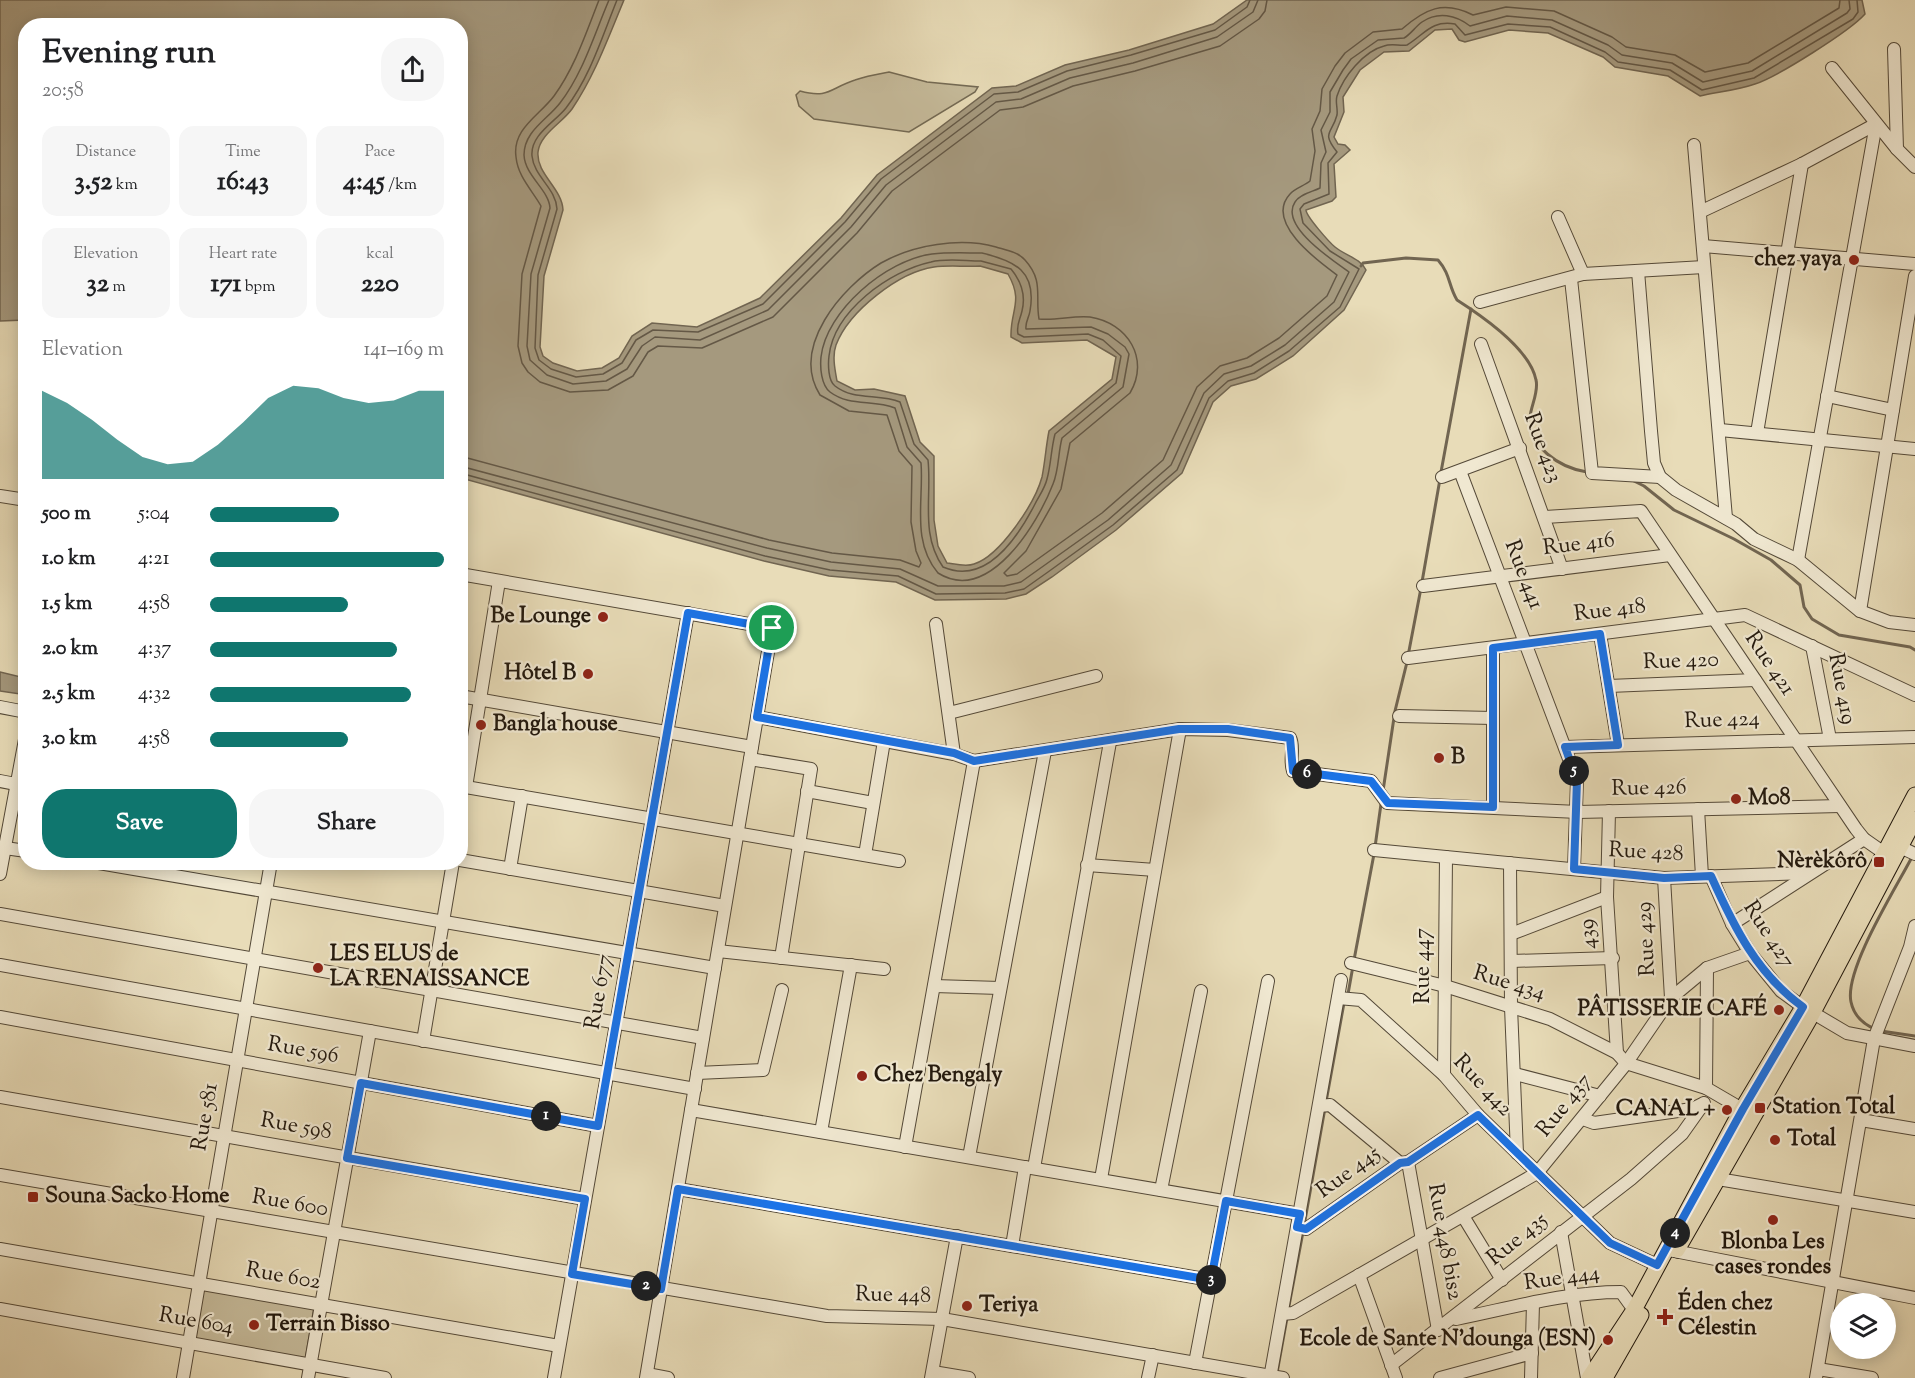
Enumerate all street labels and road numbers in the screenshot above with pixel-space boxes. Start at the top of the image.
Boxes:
street label: Rue 423 [1514,408,1570,488]
street label: Rue 416 [1541,525,1617,565]
street label: Rue 441 [1495,535,1551,615]
street label: Rue 418 [1572,591,1648,631]
street label: Rue 421 [1736,625,1803,703]
street label: Rue 420 [1643,645,1719,679]
street label: Rue 419 [1818,651,1864,727]
street label: Rue 424 [1684,704,1760,738]
street label: Rue 426 [1611,772,1687,806]
street label: Rue 428 [1608,835,1684,871]
street label: Rue 427 [1734,895,1802,975]
street label: Rue 429 [1629,901,1665,977]
street label: 439 [1572,917,1606,951]
street label: Rue 447 [1408,928,1440,1004]
street label: Rue 677 [578,952,622,1032]
street label: Rue 434 [1469,958,1549,1010]
street label: Rue 596 [265,1029,341,1073]
street label: Rue 442 [1445,1048,1519,1124]
street label: Rue 437 [1529,1067,1601,1145]
street label: Rue 581 [184,1080,228,1154]
street label: Rue 598 [258,1105,334,1149]
street label: Rue 445 [1310,1138,1388,1207]
street label: Rue 448 bis2 [1418,1181,1470,1303]
street label: Rue 600 [249,1182,331,1226]
street label: Rue 435 [1481,1205,1556,1275]
street label: Rue 602 [243,1255,323,1299]
street label: Rue 444 [1522,1258,1602,1300]
street label: Rue 448 [855,1279,931,1313]
street label: Rue 604 [156,1300,236,1344]

